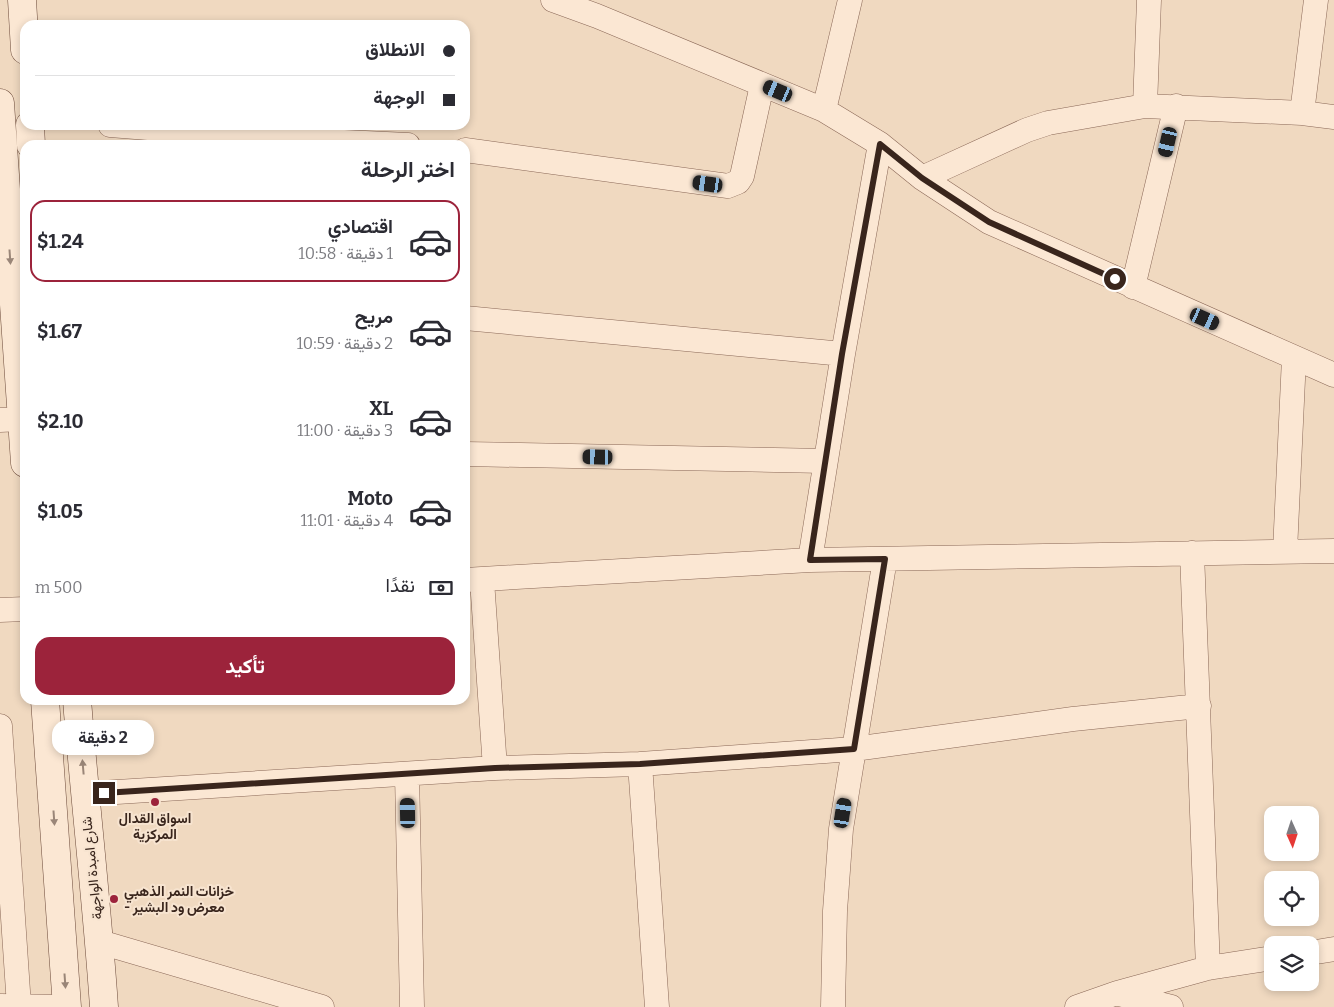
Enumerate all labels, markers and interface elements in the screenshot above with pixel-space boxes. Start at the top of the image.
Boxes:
text: الانطلاق [365,38,425,61]
car [761,78,794,104]
text: الوجهة [373,86,425,109]
car [1157,126,1178,158]
text: اختر الرحلة [361,156,455,183]
car [692,174,723,194]
text: اقتصادي [328,215,393,238]
icon: car [408,219,453,264]
text: $1.24 [37,230,84,253]
text: 1 دقيقة · 10:58 [298,244,393,263]
one-way arrow [7,249,15,265]
route start [1104,268,1126,290]
text: مريح [355,305,393,328]
car [1188,306,1221,332]
icon: car [408,309,453,354]
text: $1.67 [37,320,82,343]
text: 2 دقيقة · 10:59 [296,334,393,353]
text: XL [369,397,393,420]
icon: car [408,399,453,444]
text: $2.10 [37,410,84,433]
text: 3 دقيقة · 11:00 [297,421,393,440]
car [582,449,613,465]
text: Moto [347,487,393,510]
icon: car [408,489,453,534]
text: $1.05 [37,500,83,523]
text: 4 دقيقة · 11:01 [301,511,393,530]
text: نقدًا [386,574,415,597]
icon: cash [427,574,455,602]
text: 500 m [35,578,83,597]
button: تأكيد [35,637,455,695]
callout: 2 دقيقة [53,720,155,756]
text: 2 دقيقة [78,728,128,747]
one-way arrow [78,758,86,774]
route end [93,782,115,804]
marker: اسواق القدال المركزية [149,796,161,808]
car [833,797,852,829]
car [400,798,415,828]
north arrow [1264,806,1319,861]
map controls [1264,806,1319,991]
place label: اسواق القدال المركزية [119,810,191,843]
one-way arrow [50,811,58,827]
street label: شارع امبدة الواجهة [78,815,108,920]
button: locate [1264,871,1319,926]
place label: خزانات النمر الذهبي - معرض ود البشير [124,883,235,916]
marker: خزانات النمر الذهبي - معرض ود البشير [108,893,120,905]
button: layers [1264,936,1319,991]
one-way arrow [62,973,70,989]

